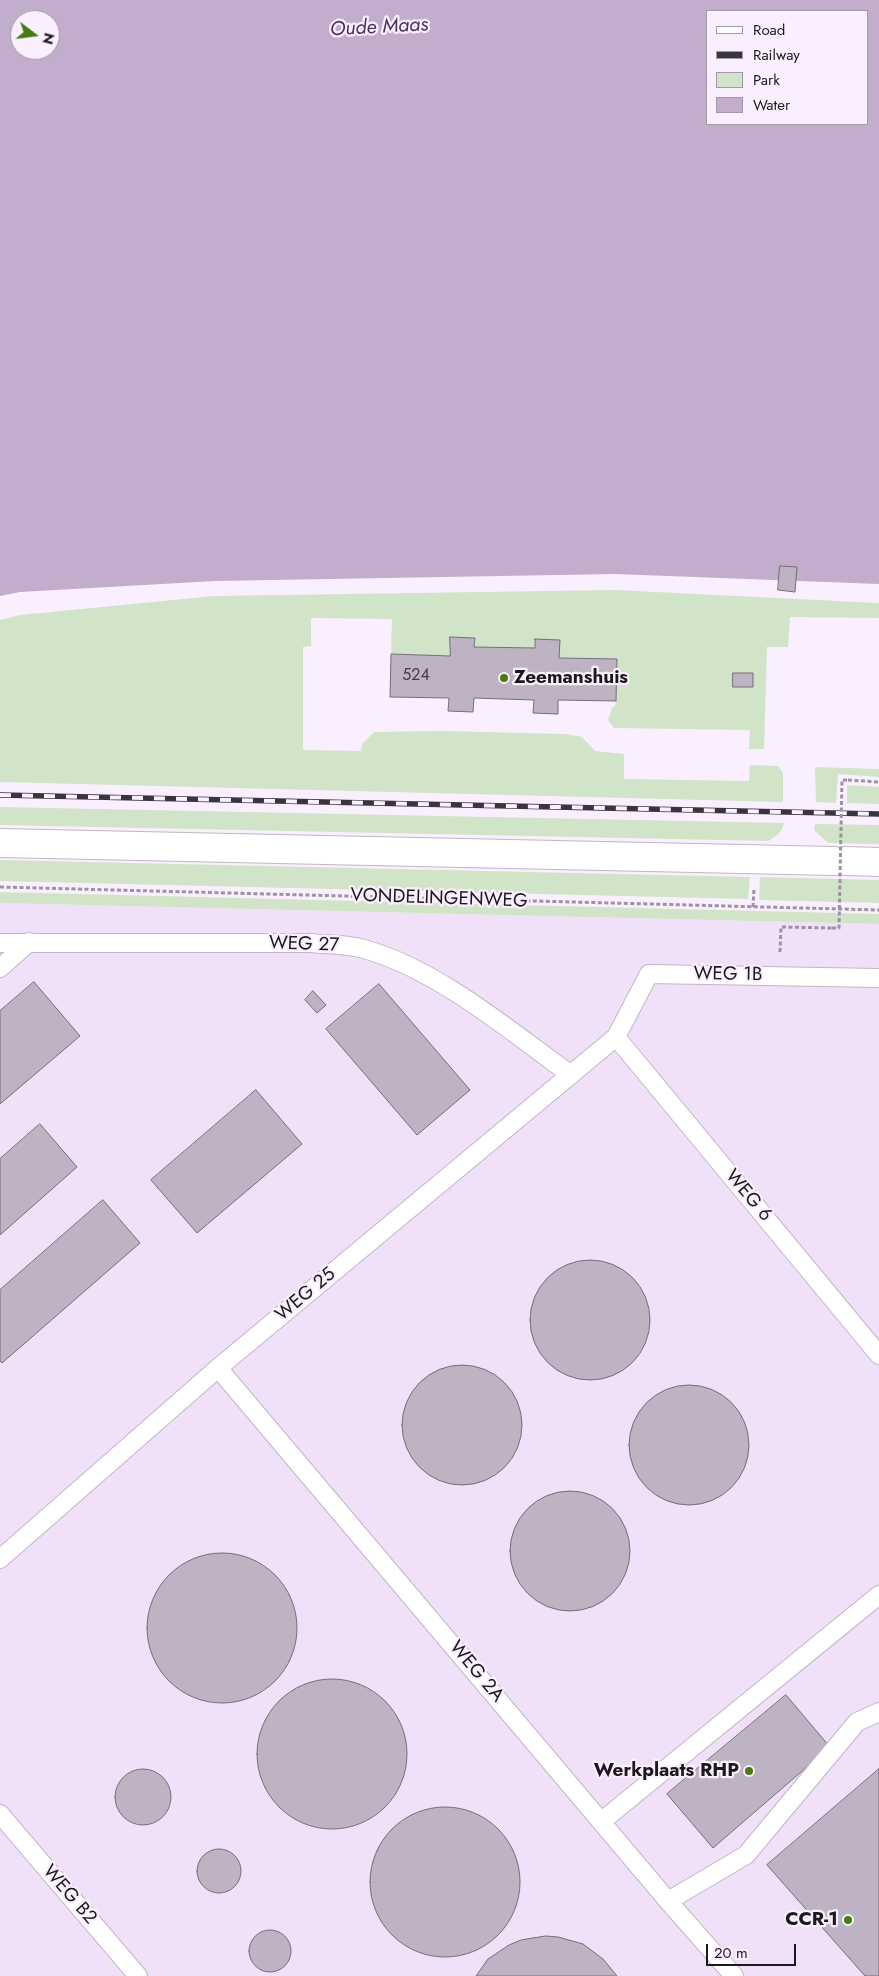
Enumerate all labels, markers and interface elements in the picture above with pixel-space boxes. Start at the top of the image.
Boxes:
north arrow [10,10,60,60]
legend [706,10,869,125]
water label: Oude Maas [329,13,429,43]
text: Road [753,19,785,41]
text: N [37,31,60,47]
text: Railway [753,44,800,66]
text: Park [753,69,780,91]
text: Water [753,94,790,116]
house number: 524 [402,666,430,686]
place label: Zeemanshuis [514,667,628,689]
marker: Zeemanshuis [498,672,510,684]
street label: VONDELINGENWEG [350,885,528,913]
street label: WEG 27 [268,932,340,958]
street label: WEG 1B [693,963,763,987]
street label: WEG 6 [720,1165,776,1227]
street label: WEG 25 [271,1263,341,1327]
street label: WEG 2A [444,1637,508,1707]
place label: Werkplaats RHP [594,1760,739,1782]
marker: Werkplaats RHP [743,1765,755,1777]
street label: WEG B2 [37,1861,101,1929]
place label: CCR-1 [785,1909,838,1931]
marker: CCR-1 [842,1914,854,1926]
scale bar [709,1934,799,1966]
text: 20 m [714,1942,748,1964]

